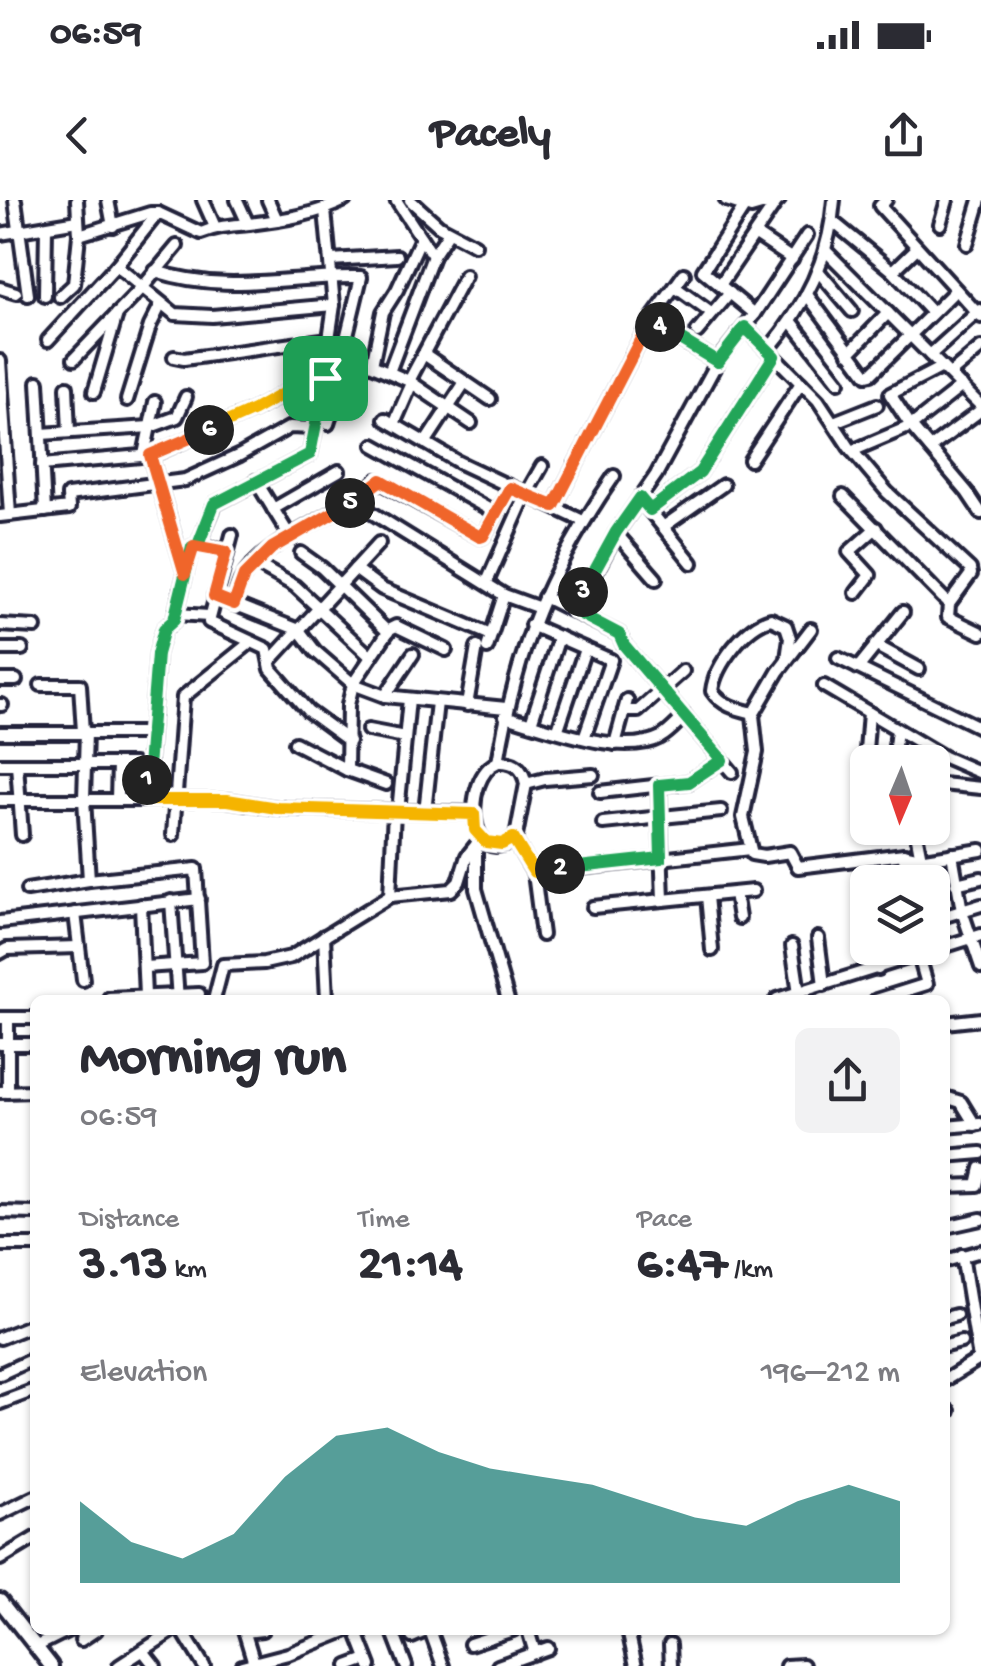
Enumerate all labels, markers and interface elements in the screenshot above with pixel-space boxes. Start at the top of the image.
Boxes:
text: 06:59 [50,13,142,57]
icon: back [50,108,105,163]
icon: share [876,108,931,163]
text: Pacely [430,109,551,162]
pin: 4 [635,302,685,352]
text: 4 [653,310,667,343]
pin [283,336,368,421]
icon: arrive [298,351,353,406]
pin: 6 [184,405,234,455]
text: 6 [202,413,216,446]
pin: 5 [325,478,375,528]
text: 5 [343,486,357,519]
pin: 3 [558,567,608,617]
text: 3 [576,575,590,608]
north arrow [850,745,950,845]
map controls [850,745,950,965]
pin: 1 [122,755,172,805]
text: 1 [141,763,153,796]
pin: 2 [535,844,585,894]
text: 2 [553,852,567,885]
button: layers [850,865,950,965]
button: share [795,1028,900,1133]
text: Morning run [80,1029,346,1093]
text: 06:59 [80,1099,157,1137]
text: Distance [80,1204,179,1237]
text: Time [358,1204,410,1237]
text: Pace [637,1204,692,1237]
text: 3.13 [80,1237,168,1296]
text: 21:14 [358,1237,463,1296]
text: 6:47 [637,1237,727,1296]
text: km [168,1254,207,1287]
text: /km [727,1254,773,1287]
text: Elevation [80,1355,207,1393]
text: 196–212 m [761,1355,900,1393]

